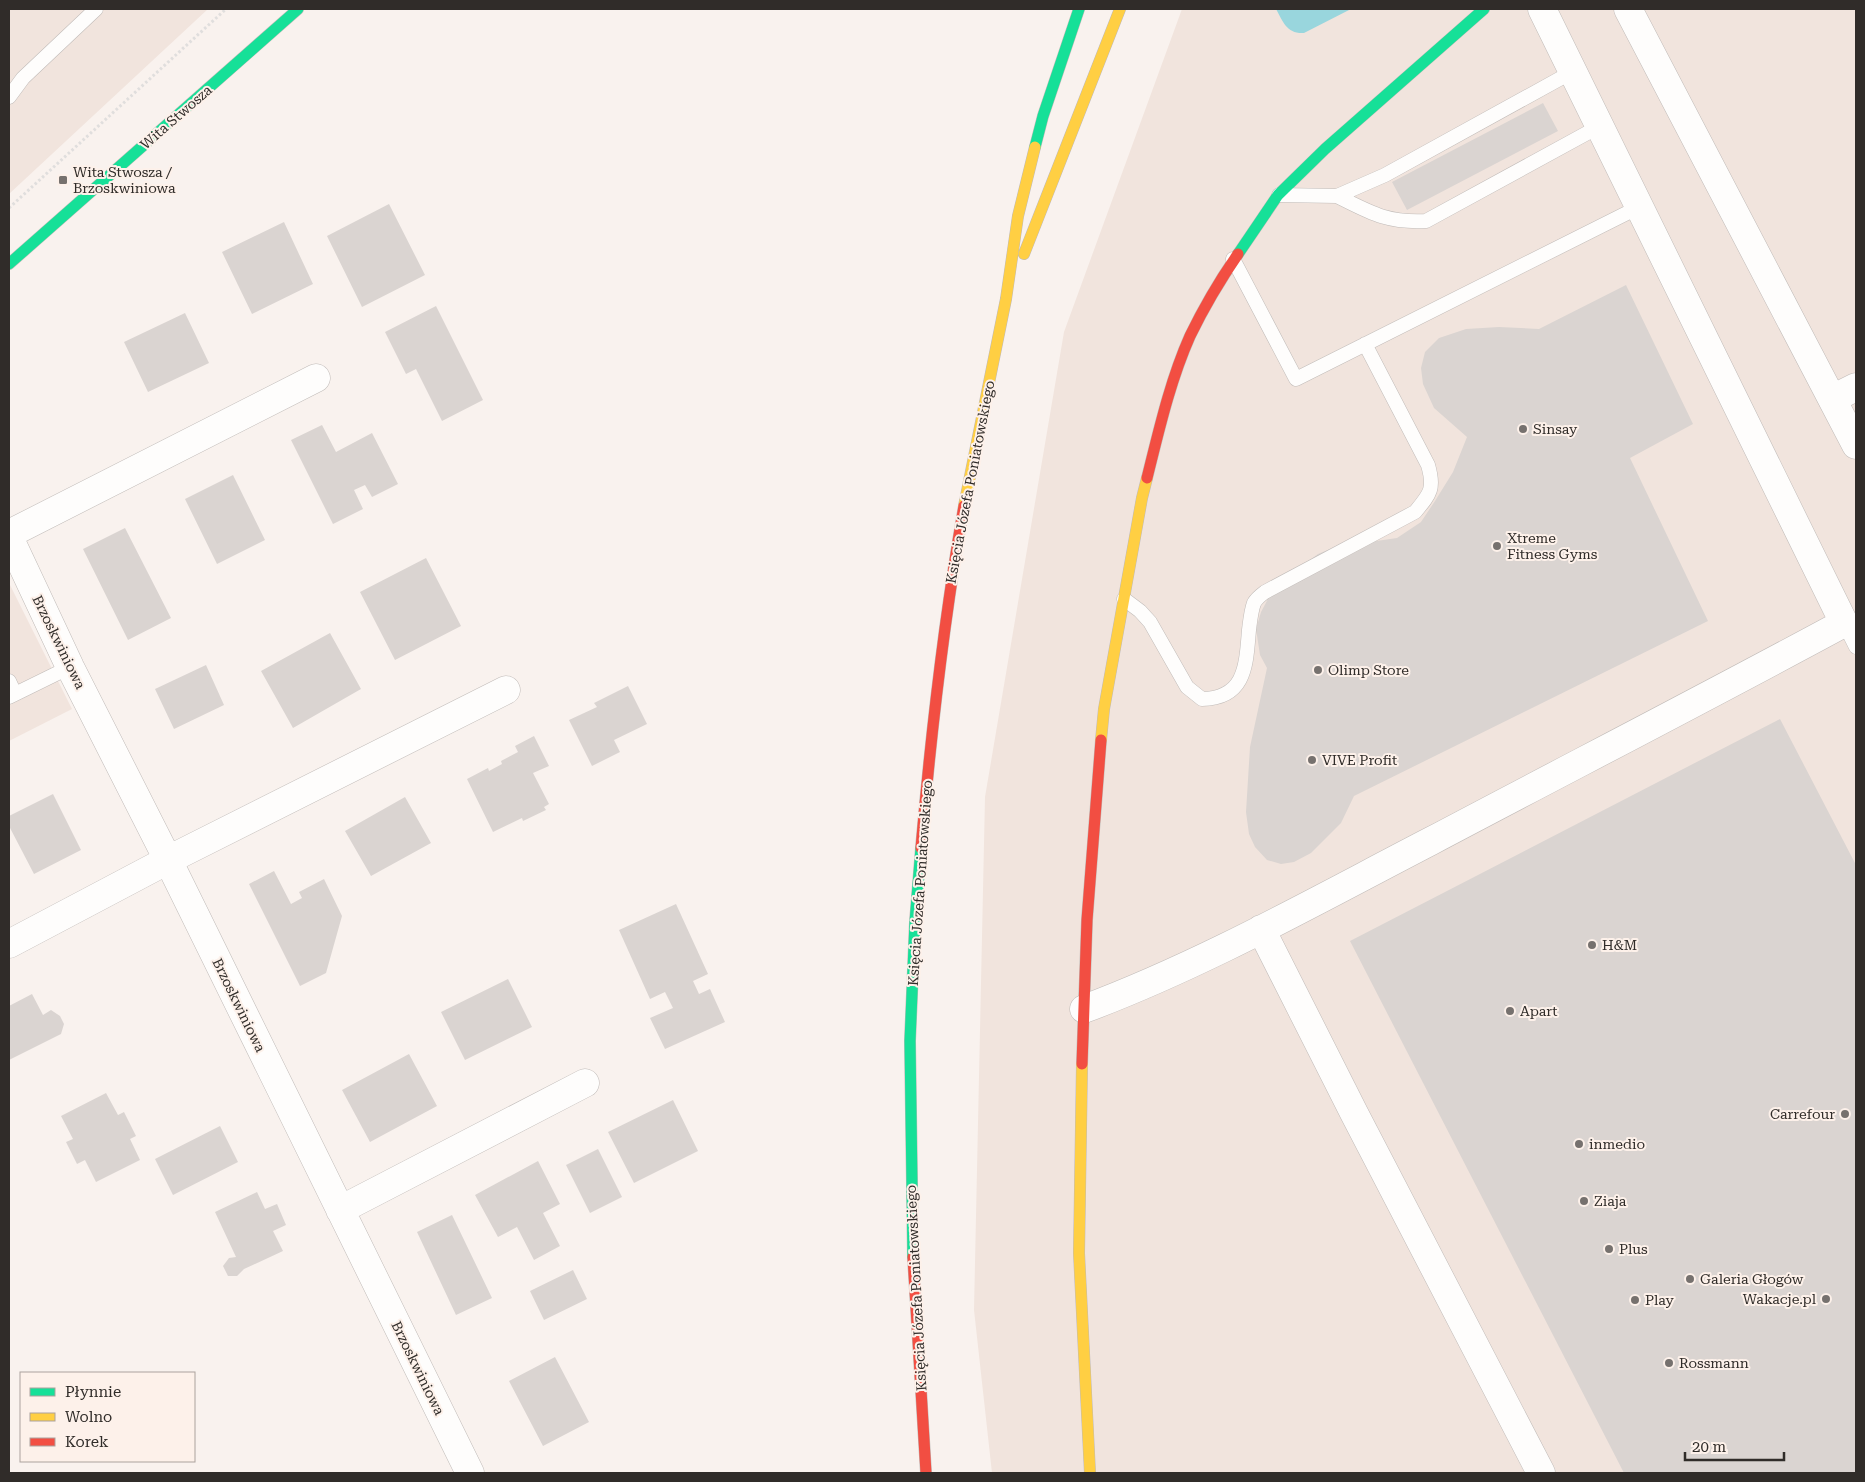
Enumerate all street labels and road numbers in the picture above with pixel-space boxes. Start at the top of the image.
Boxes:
street label: Wita Stwosza [137,81,215,152]
street label: Księcia Józefa Poniatowskiego [942,379,998,585]
street label: Brzoskwiniowa [29,592,89,692]
street label: Księcia Józefa Poniatowskiego [905,779,935,987]
street label: Brzoskwiniowa [209,955,269,1055]
street label: Księcia Józefa Poniatowskiego [903,1185,929,1391]
street label: Brzoskwiniowa [388,1318,448,1418]

